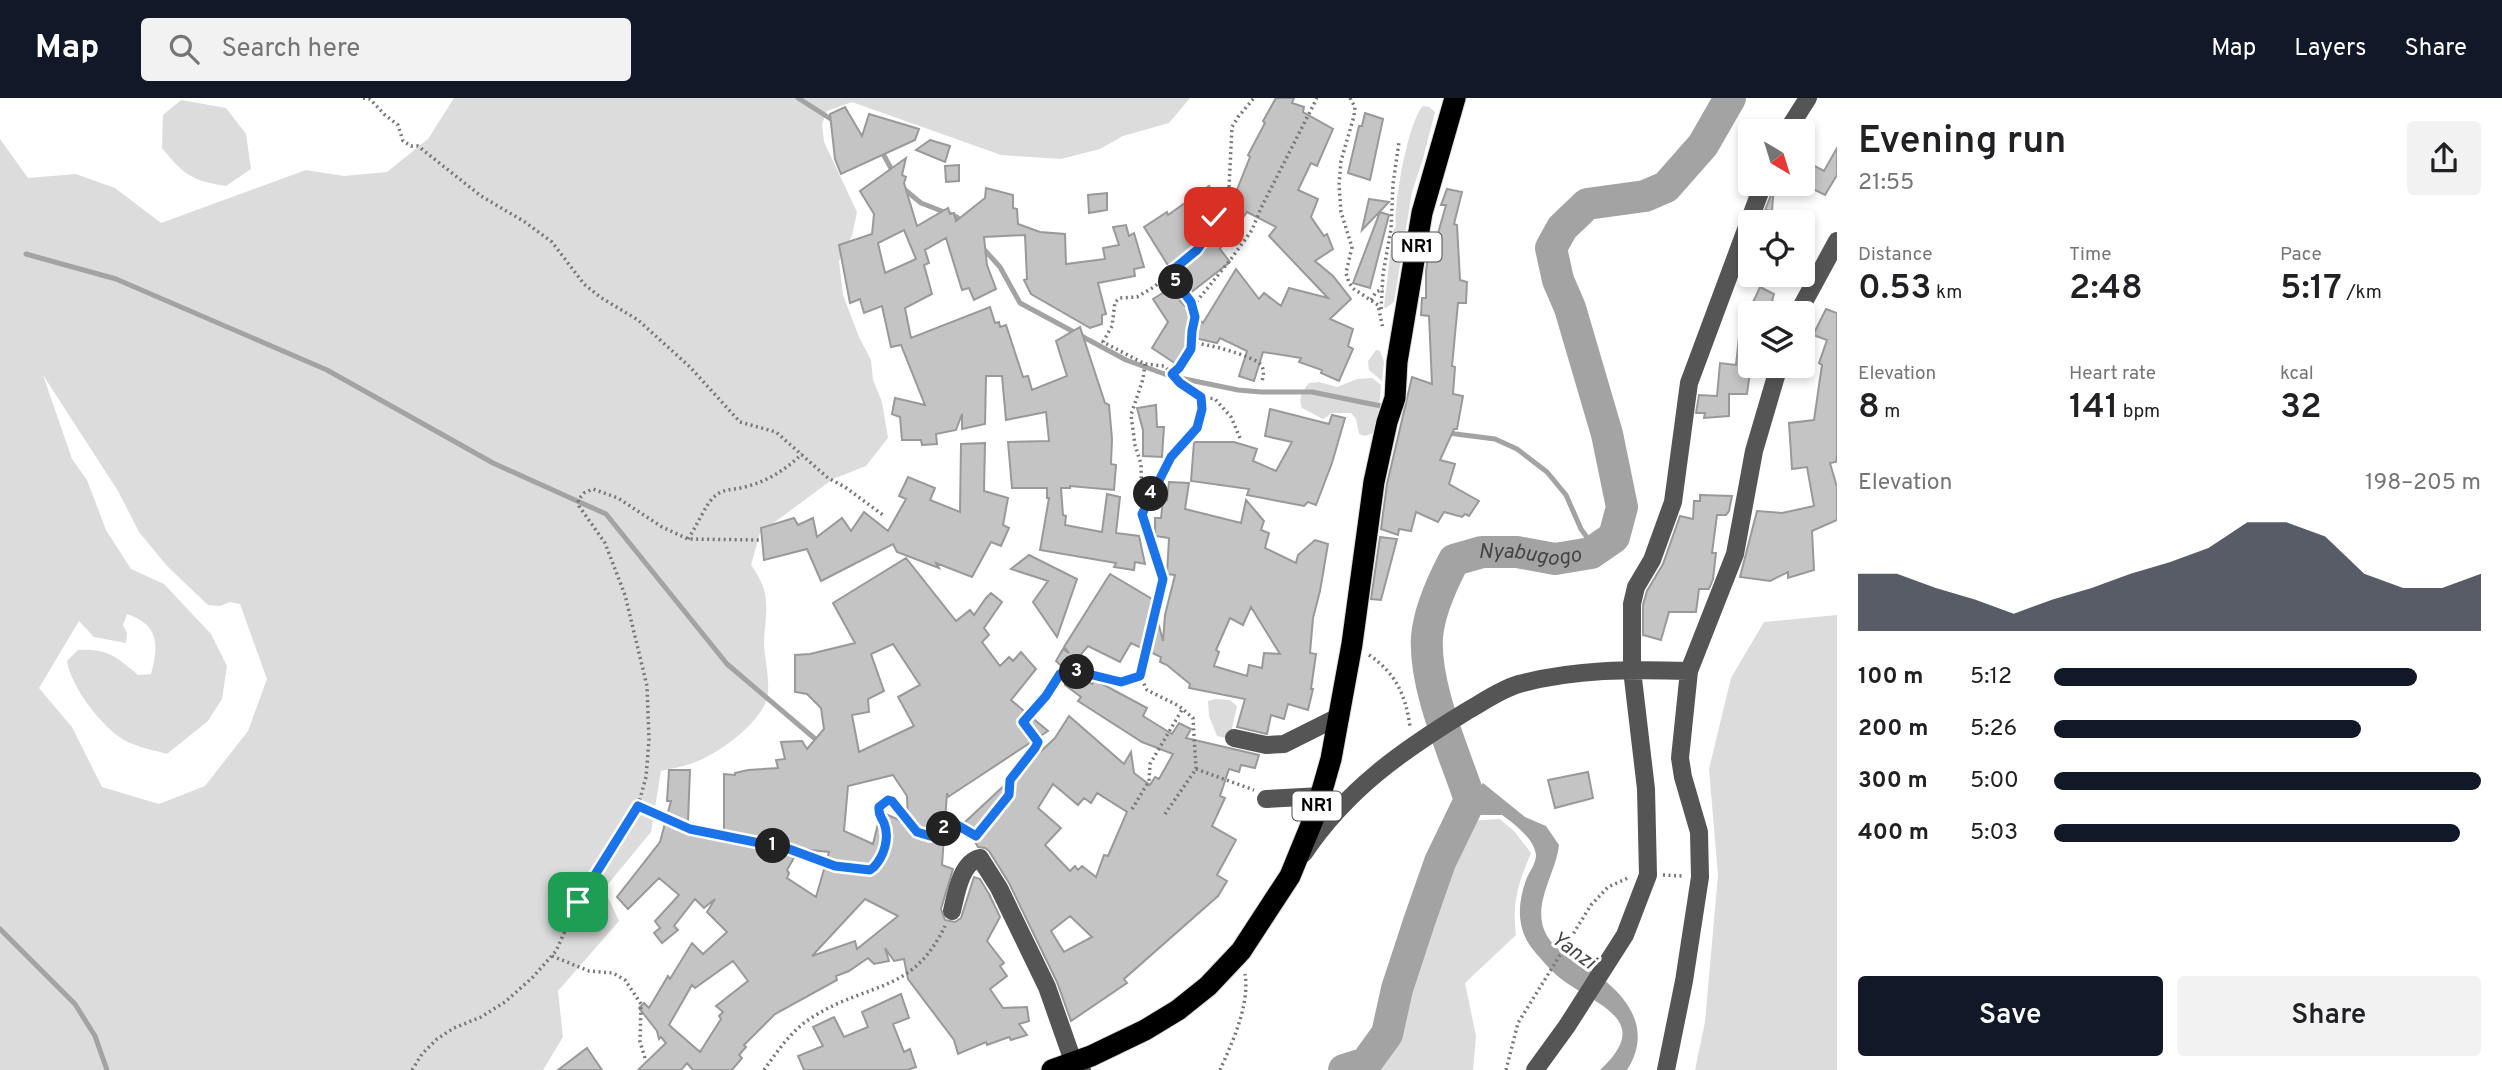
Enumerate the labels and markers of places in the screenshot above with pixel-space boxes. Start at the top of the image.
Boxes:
pin [1184,187,1244,247]
pin: 5 [1158,264,1194,300]
pin: 4 [1134,476,1168,512]
pin: 3 [1060,654,1094,690]
pin: 2 [926,812,962,846]
pin: 1 [756,828,790,864]
pin [548,872,608,932]

